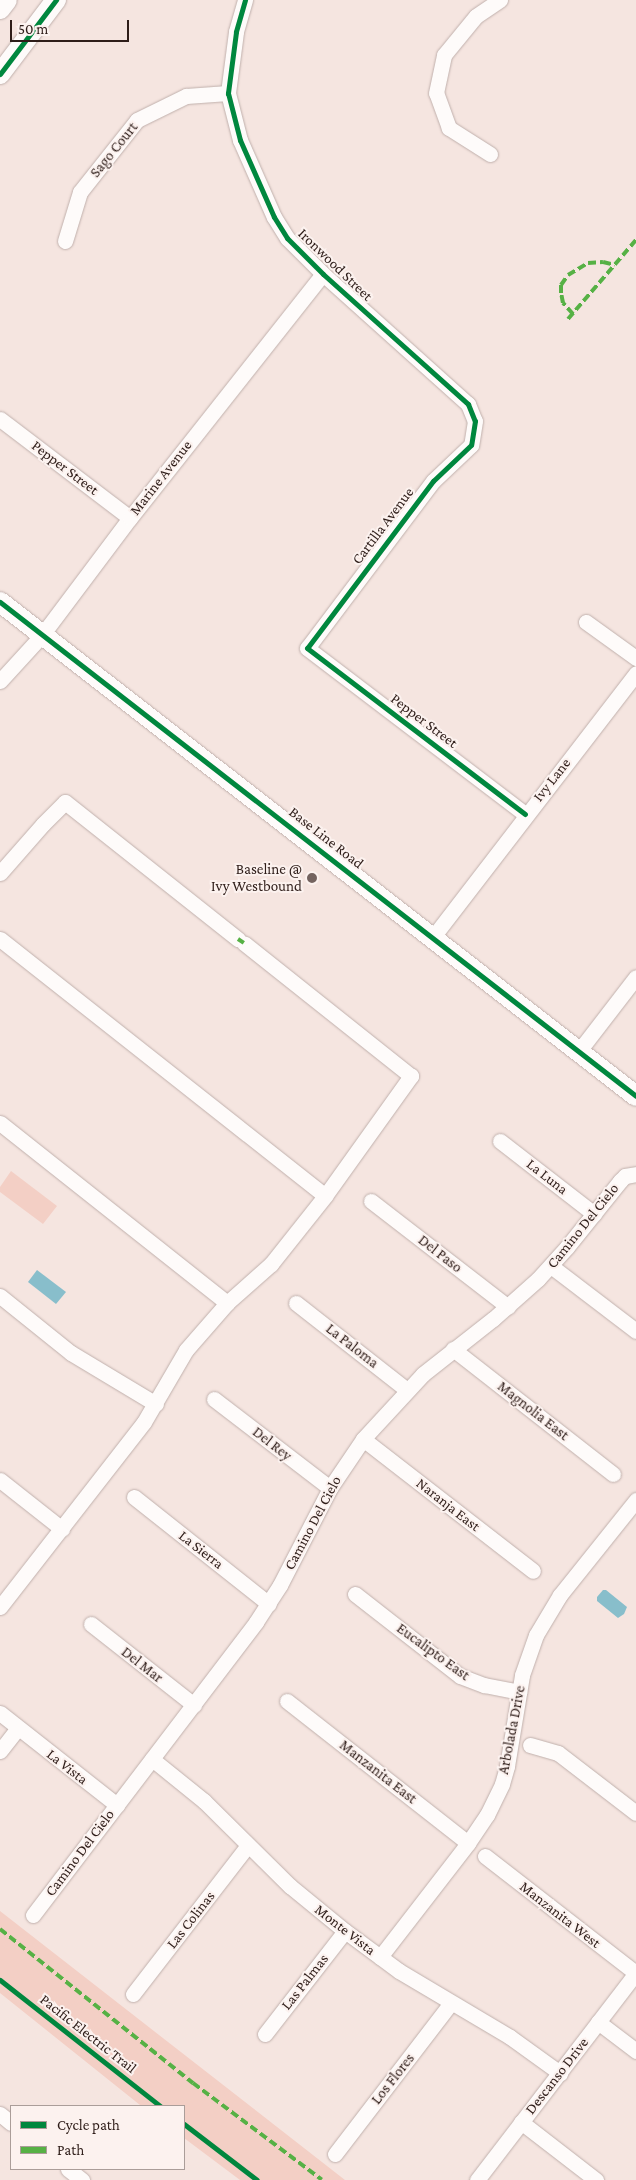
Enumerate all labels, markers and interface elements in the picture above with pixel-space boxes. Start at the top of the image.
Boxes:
scale bar [12,10,131,42]
text: 50 m [18,21,48,37]
street label: Sago Court [86,119,142,181]
street label: Ironwood Street [294,225,376,305]
street label: Pepper Street [28,437,102,499]
street label: Marine Avenue [126,437,196,519]
street label: Cartilla Avenue [348,484,418,568]
street label: Pepper Street [387,690,461,752]
street label: Ivy Lane [529,755,575,805]
street label: Base Line Road [285,803,367,873]
place label: Baseline @ Ivy Westbound [211,860,302,895]
marker: Baseline @ Ivy Westbound [306,872,318,884]
street label: La Luna [523,1155,571,1199]
street label: Camino Del Cielo [543,1180,623,1272]
street label: Del Paso [414,1231,466,1277]
street label: La Paloma [322,1320,382,1372]
street label: Magnolia East [494,1378,572,1444]
street label: Del Rey [249,1423,295,1465]
street label: Camino Del Cielo [281,1473,345,1573]
street label: Naranja East [412,1474,484,1536]
street label: La Sierra [175,1527,227,1573]
street label: Eucalipto East [393,1619,473,1685]
street label: Del Mar [118,1643,166,1687]
street label: Arbolada Drive [495,1684,529,1776]
street label: Manzanita East [336,1736,420,1808]
street label: La Vista [43,1745,91,1789]
street label: Camino Del Cielo [41,1806,119,1900]
street label: Manzanita West [516,1878,604,1952]
street label: Las Colinas [163,1888,219,1952]
street label: Monte Vista [311,1901,379,1959]
street label: Las Palmas [278,1950,332,2014]
street label: Pacific Electric Trail [36,1991,140,2077]
street label: Descanso Drive [521,2034,593,2118]
street label: Los Flores [367,2050,419,2108]
legend [10,2105,185,2170]
text: Cycle path [57,2117,120,2133]
text: Path [57,2142,84,2158]

